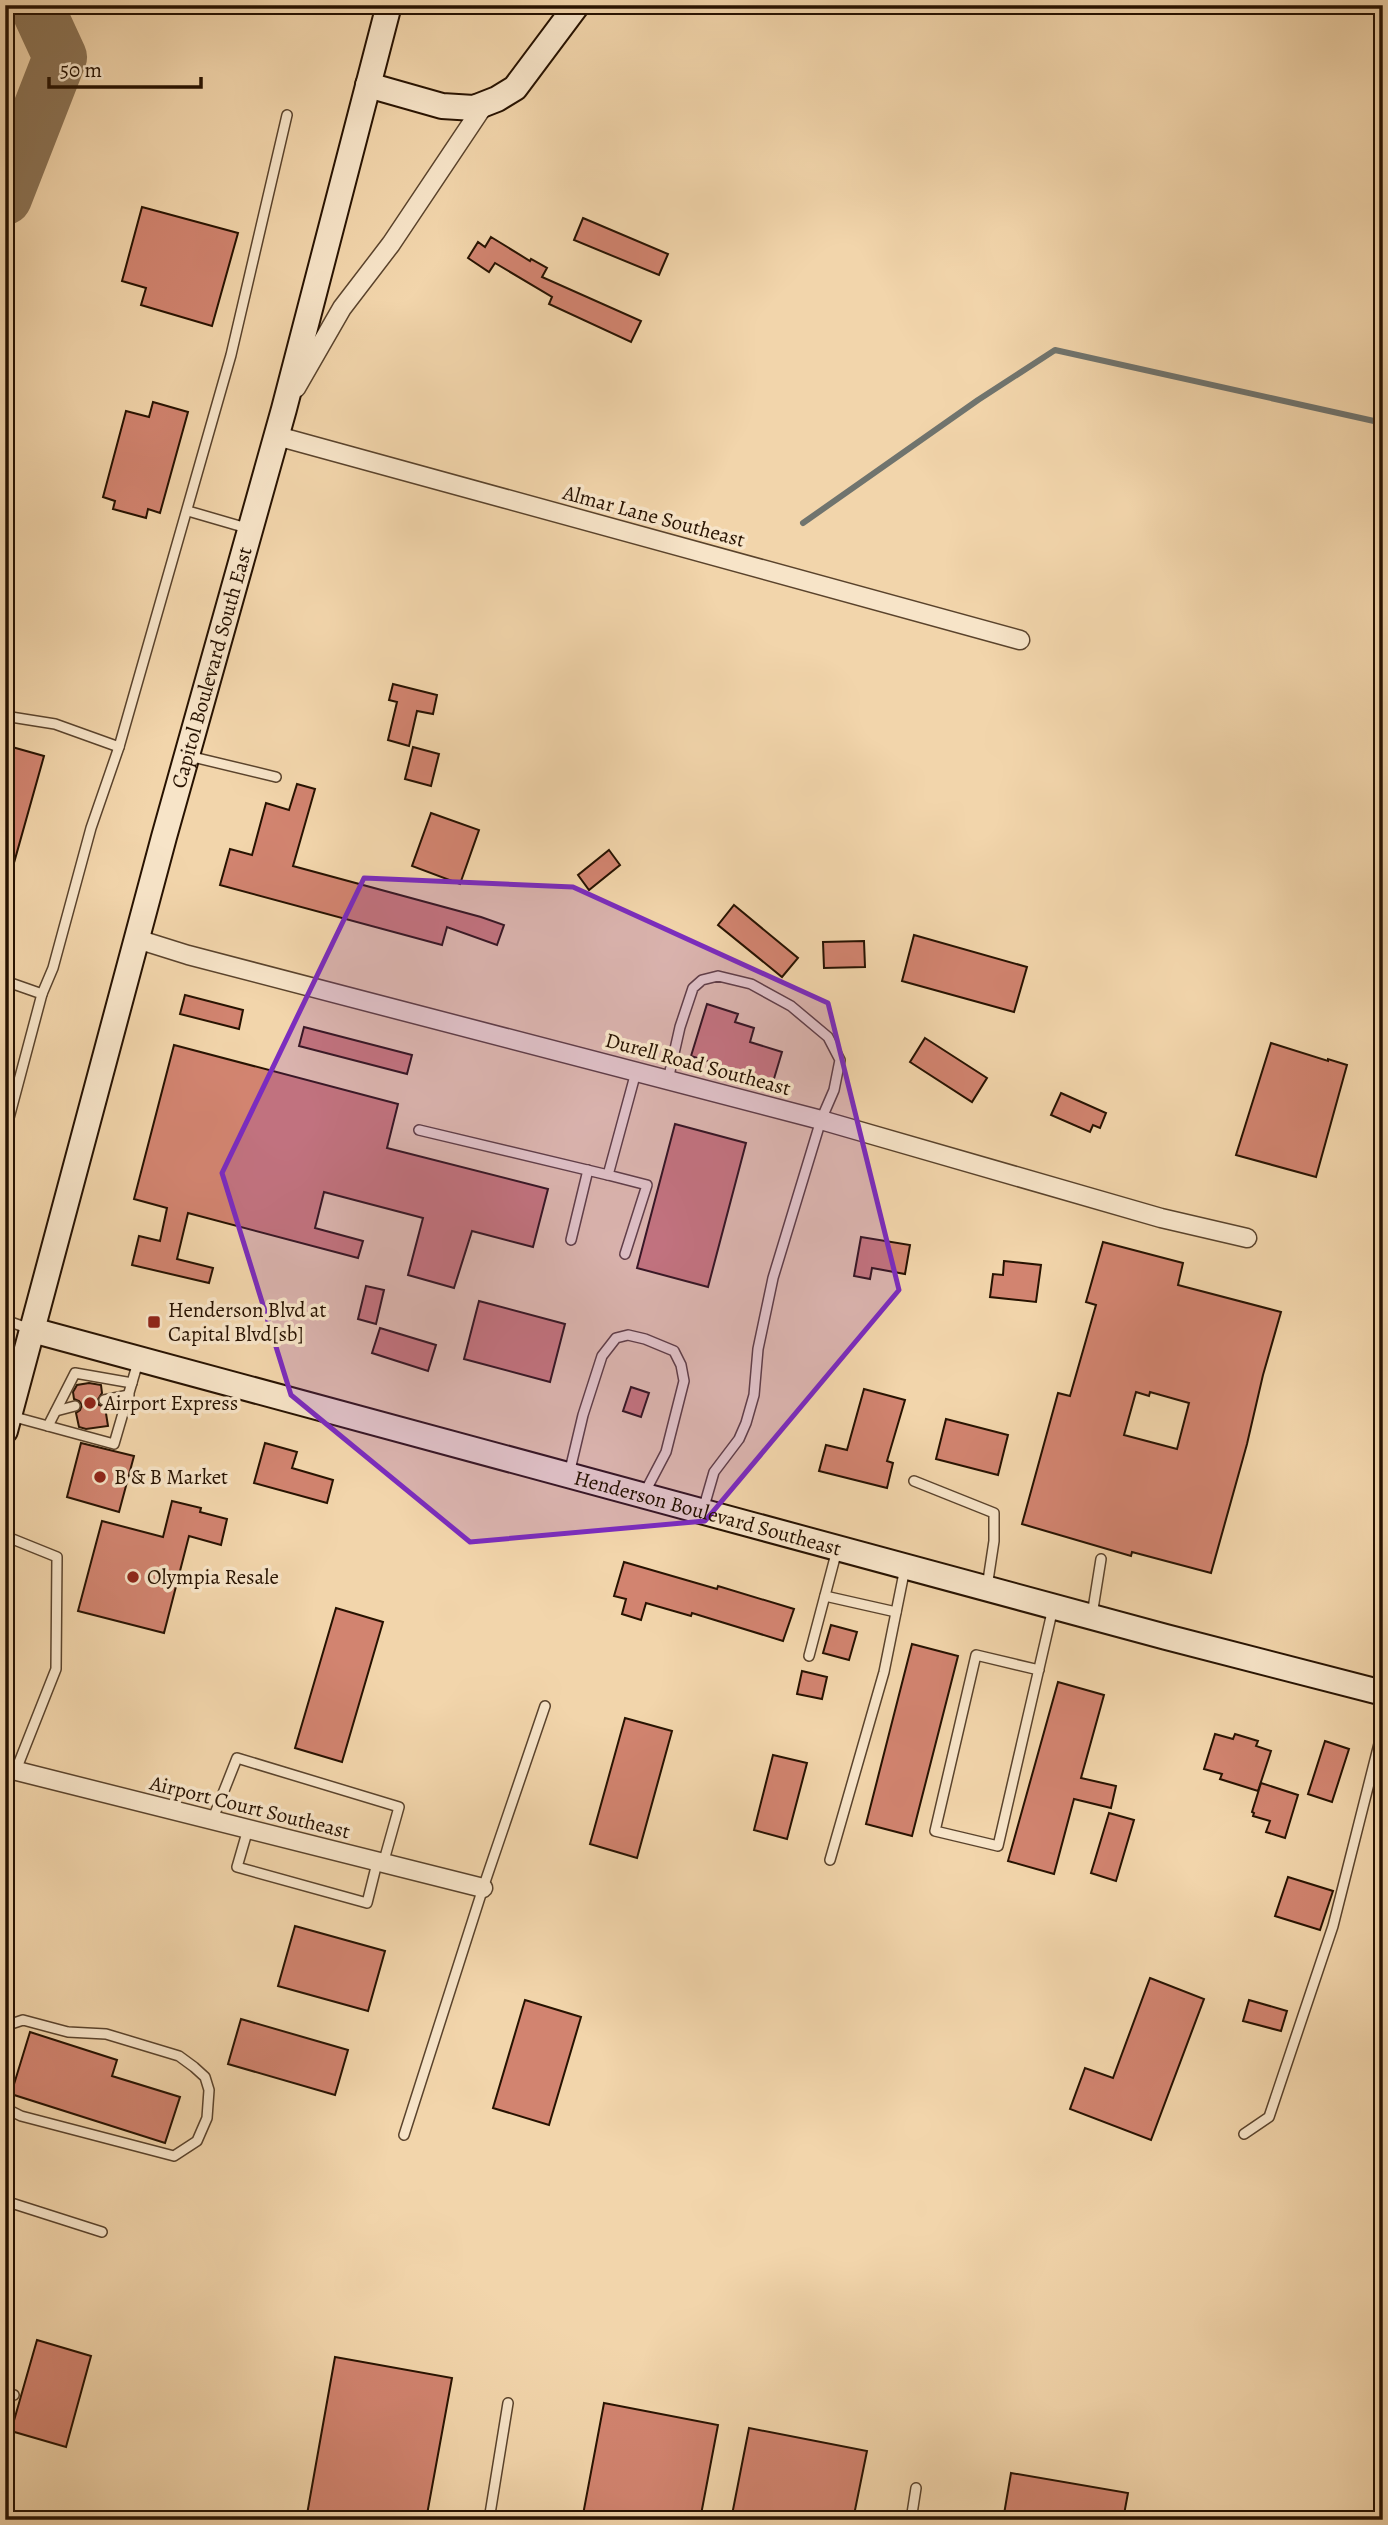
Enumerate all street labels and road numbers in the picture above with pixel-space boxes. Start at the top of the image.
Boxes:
street label: Almar Lane Southeast [559,478,748,554]
street label: Capitol Boulevard South East [164,543,259,791]
street label: Durell Road Southeast [602,1026,794,1102]
street label: Henderson Boulevard Southeast [571,1463,845,1562]
street label: Airport Court Southeast [146,1768,353,1845]

